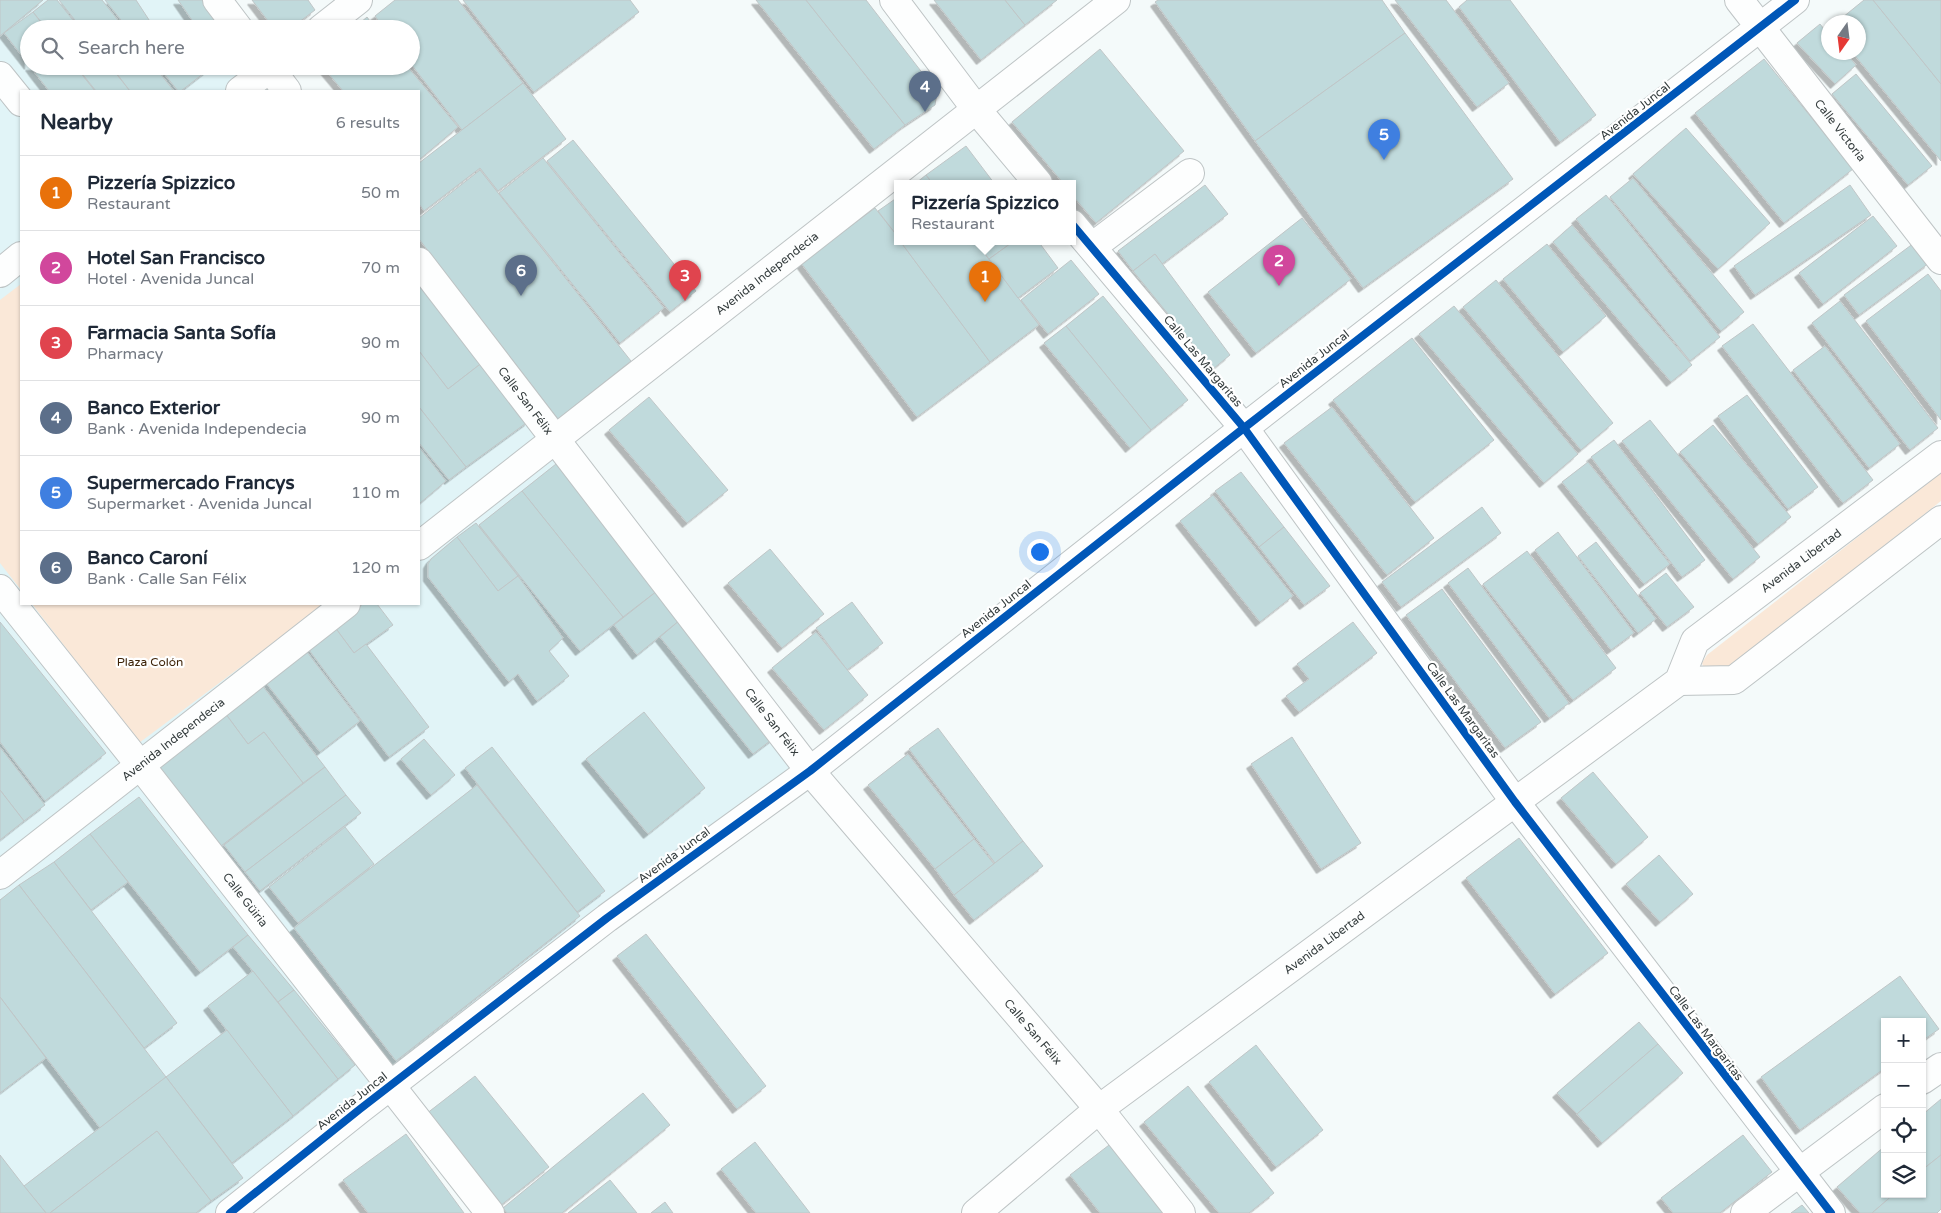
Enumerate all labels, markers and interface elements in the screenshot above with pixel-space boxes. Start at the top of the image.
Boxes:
north arrow [1821,15,1866,60]
search box [20,20,420,75]
icon: search [38,34,66,62]
text: Search here [78,37,185,59]
pin: 4 [909,71,941,112]
street label: Avenida Juncal [1597,79,1673,143]
street label: Calle Victoria [1812,96,1869,164]
text: Nearby [40,110,113,135]
text: 6 results [336,113,400,133]
pin: 5 [1368,119,1400,160]
text: Pizzería Spizzico [87,172,235,194]
popup [894,180,1076,245]
text: 1 [51,183,61,203]
text: 50 m [361,183,400,203]
text: Pizzería Spizzico [911,192,1059,214]
text: Restaurant [87,194,171,214]
text: Restaurant [911,214,995,234]
street label: Avenida Independecia [713,229,821,318]
pin: 2 [1263,245,1295,286]
text: Hotel San Francisco [87,247,265,269]
pin: 6 [505,255,537,296]
text: 2 [51,258,61,278]
text: 70 m [361,258,400,278]
pin: 3 [669,260,701,301]
pin: 1 [969,261,1001,302]
text: Hotel · Avenida Juncal [87,269,254,289]
street label: Calle Las Margaritas [1161,312,1246,410]
text: Farmacia Santa Sofía [87,322,276,344]
street label: Avenida Juncal [1276,327,1352,391]
text: 3 [51,333,61,353]
text: 90 m [361,333,400,353]
text: Pharmacy [87,344,163,364]
street label: Calle San Félix [495,364,556,437]
text: Banco Exterior [87,397,220,419]
text: 4 [51,408,61,428]
text: 90 m [361,408,400,428]
text: Bank · Avenida Independecia [87,419,307,439]
text: Supermercado Francys [87,472,295,494]
text: 5 [51,483,61,503]
text: 110 m [351,483,400,503]
text: Supermarket · Avenida Juncal [87,494,312,514]
street label: Avenida Libertad [1758,526,1844,596]
your location [1027,539,1053,565]
text: Banco Caroní [87,547,208,569]
text: 6 [51,558,61,578]
text: 120 m [351,558,400,578]
text: Bank · Calle San Félix [87,569,247,589]
street label: Avenida Juncal [958,577,1034,641]
park label: Plaza Colón [117,655,183,669]
street label: Calle Las Margaritas [1423,659,1503,761]
street label: Calle San Félix [742,685,803,759]
street label: Avenida Independecia [119,695,227,784]
street label: Avenida Juncal [635,824,713,886]
street label: Calle Güiria [220,870,271,930]
street label: Avenida Libertad [1281,908,1368,977]
street label: Calle Las Margaritas [1666,983,1746,1083]
street label: Calle San Félix [1001,996,1065,1067]
map controls [1881,1018,1926,1198]
button: + [1881,1018,1926,1063]
button: − [1881,1063,1926,1108]
street label: Avenida Juncal [314,1069,390,1133]
button: locate [1881,1108,1926,1153]
button: layers [1881,1153,1926,1198]

